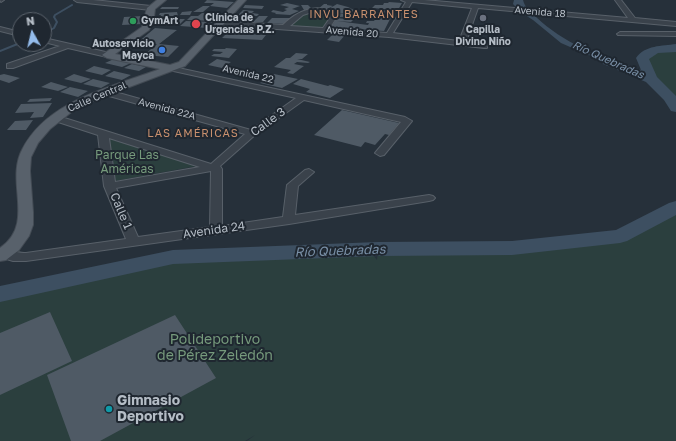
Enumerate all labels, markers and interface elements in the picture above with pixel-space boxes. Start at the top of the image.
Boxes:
street label: Avenida 18 [514,4,566,20]
district label: INVU BARRANTES [309,8,419,22]
north arrow [12,12,52,52]
place label: Clínica de Urgencias P.Z. [205,12,275,36]
marker: Capilla Divino Niño [478,13,488,23]
text: N [25,14,35,28]
place label: GymArt [141,15,178,27]
marker: GymArt [128,16,138,26]
marker: Clínica de Urgencias P.Z. [190,18,202,30]
street label: Avenida 20 [325,24,379,40]
place label: Capilla Divino Niño [455,24,511,48]
place label: Autoservicio Mayca [92,38,154,62]
water label: Río Quebradas [570,38,646,82]
marker: Autoservicio Mayca [157,45,167,55]
street label: Avenida 22 [221,62,275,86]
street label: Calle Central [66,79,128,115]
street label: Avenida 22A [137,96,197,122]
street label: Calle 3 [248,105,288,139]
district label: LAS AMÉRICAS [147,127,239,141]
park label: Parque Las Américas [95,148,159,176]
street label: Calle 1 [107,191,135,231]
street label: Avenida 24 [182,219,246,241]
water label: Río Quebradas [294,242,386,260]
park label: Polideportivo de Pérez Zeledón [157,332,273,364]
place label: Gimnasio Deportivo [117,393,184,426]
marker: Gimnasio Deportivo [104,404,114,414]

